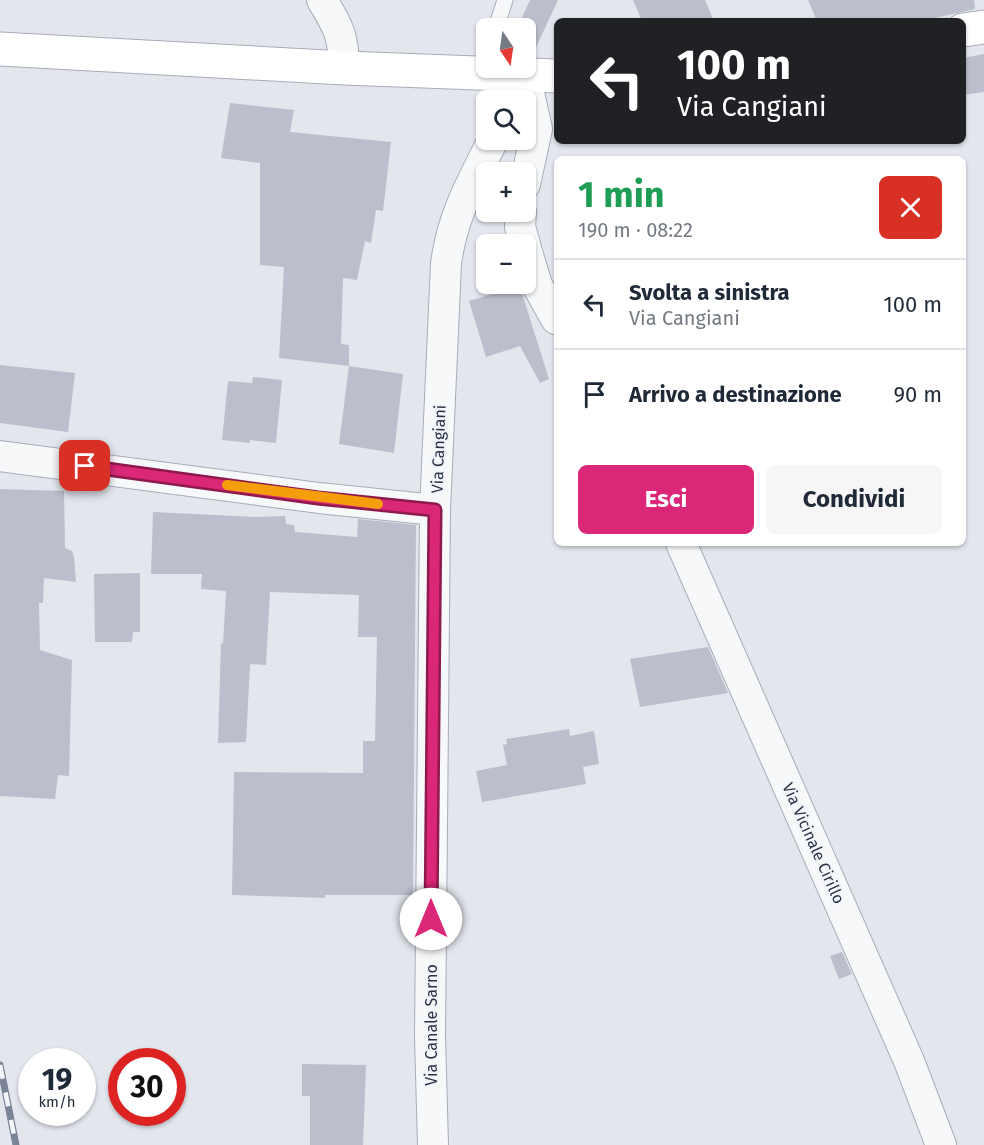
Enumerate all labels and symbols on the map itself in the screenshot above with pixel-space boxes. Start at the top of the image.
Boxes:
north arrow [476,18,536,78]
street label: Via Cangiani [427,404,450,494]
pin [59,440,110,491]
street label: Via Vicinale Cirillo [778,780,849,907]
position arrow [399,887,463,951]
street label: Via Canale Sarno [422,964,441,1086]
speed limit sign: 30 [108,1048,186,1126]

